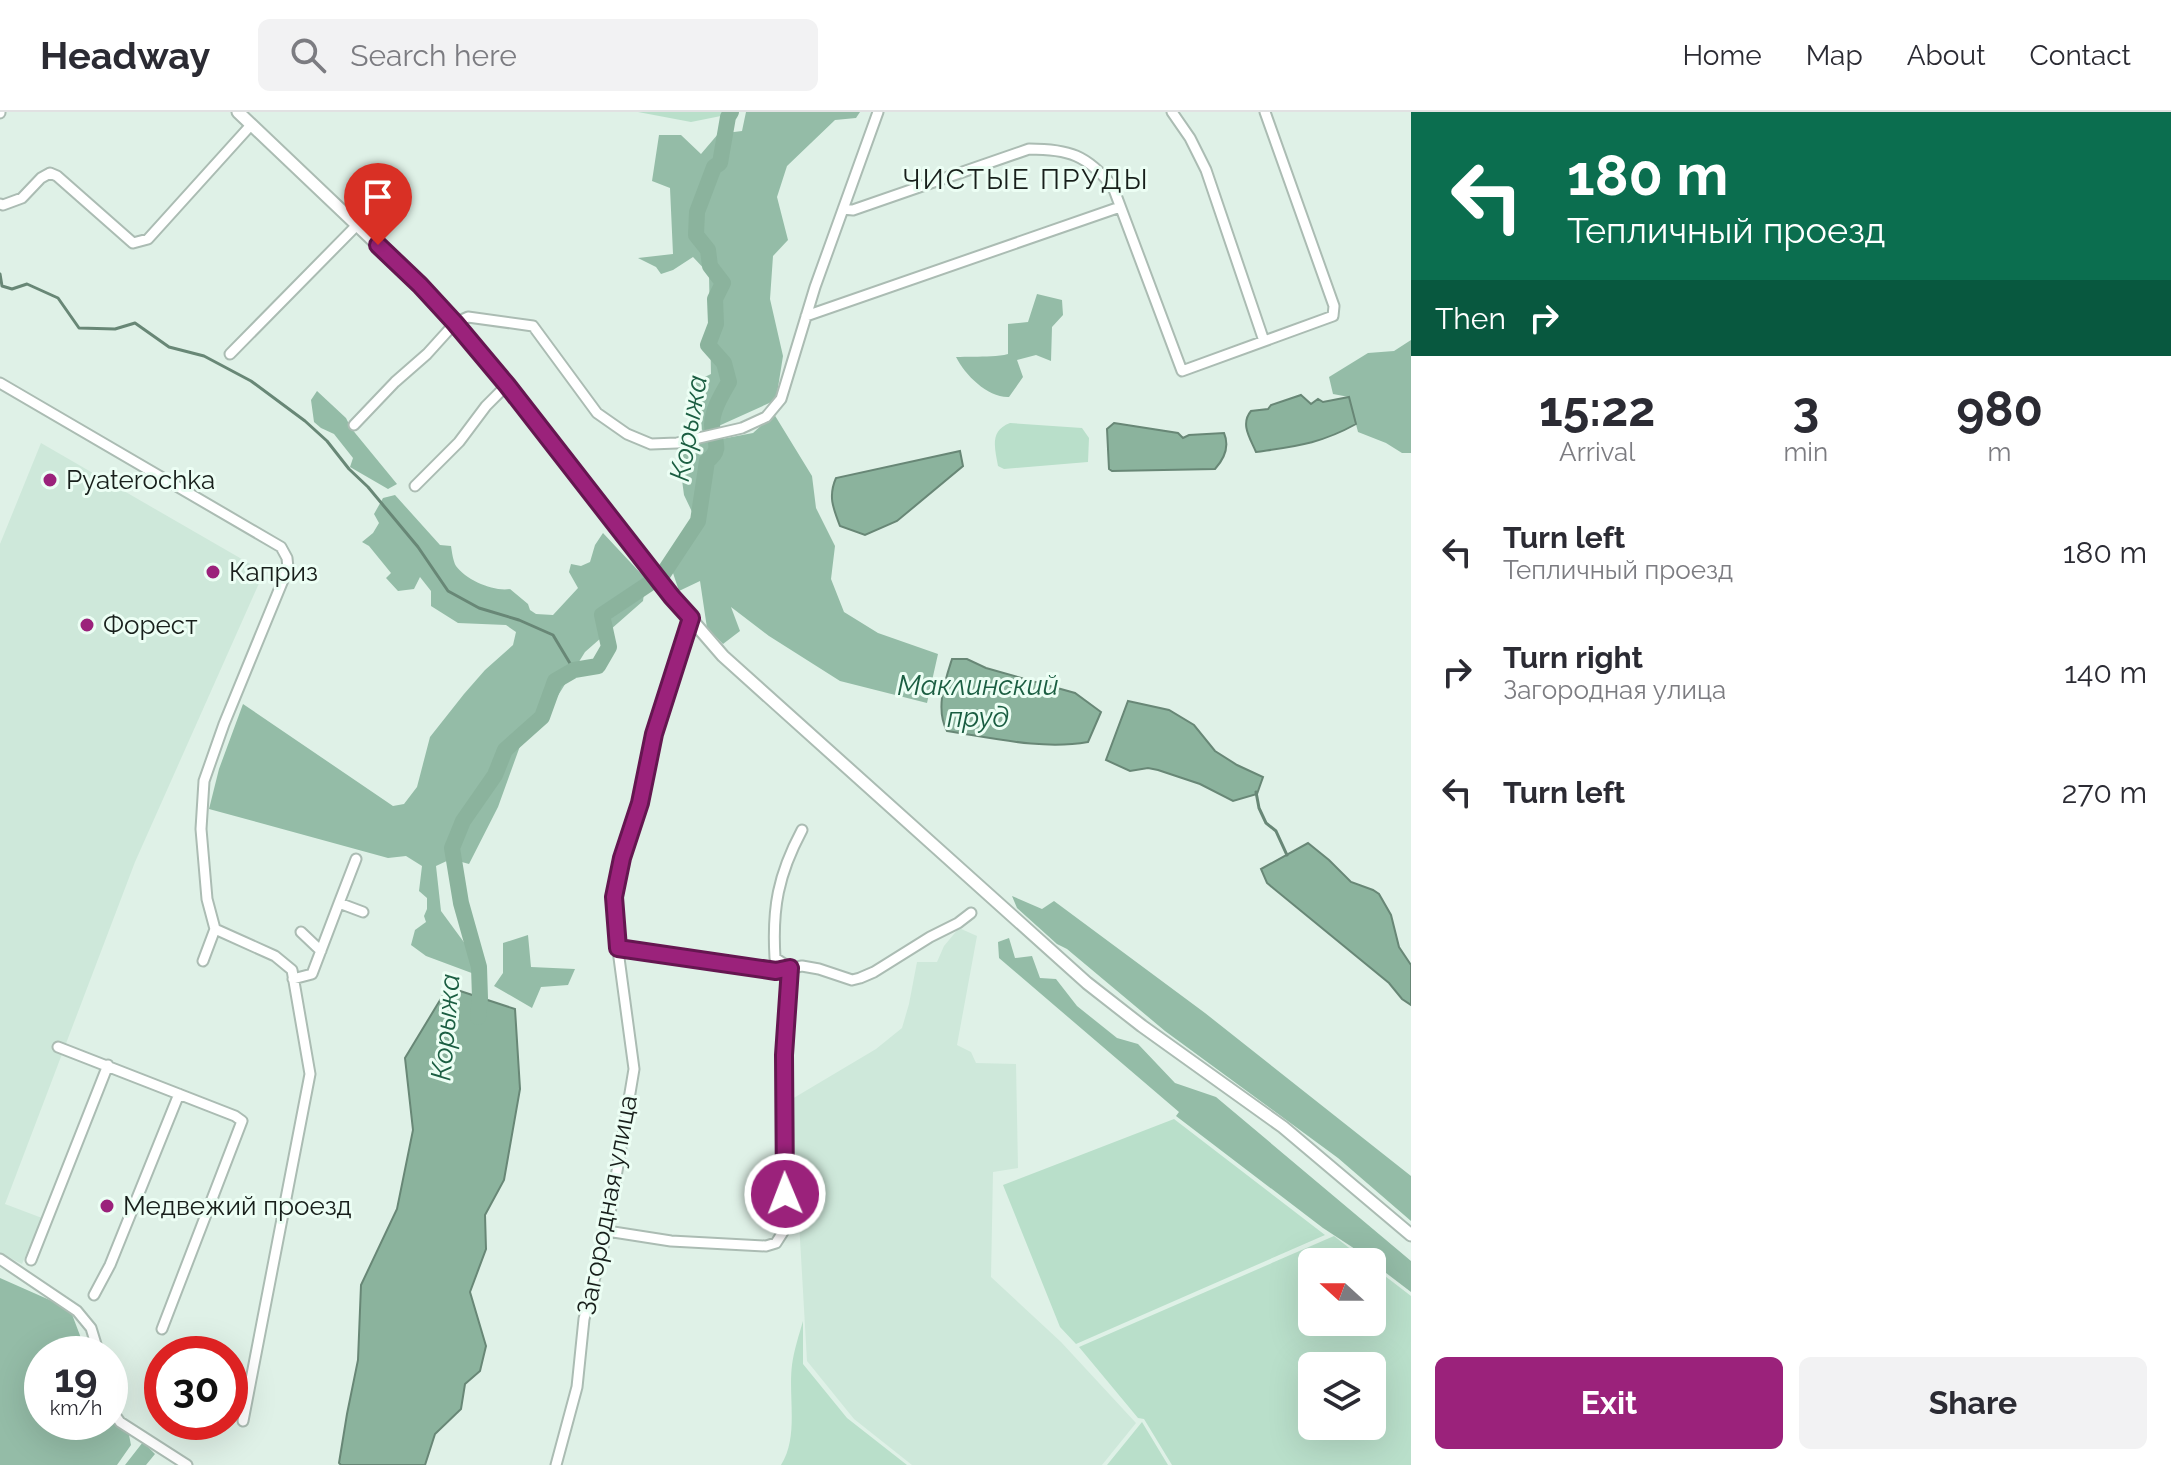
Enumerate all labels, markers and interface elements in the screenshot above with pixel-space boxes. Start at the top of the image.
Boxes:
search box [258,19,818,91]
text: Headway [40,33,210,78]
icon: search [286,33,330,77]
text: Search here [350,38,517,73]
text: Home [1682,39,1762,72]
text: Map [1806,39,1863,72]
text: About [1907,39,1986,72]
text: Contact [2030,39,2131,72]
text: 180 m [1567,142,1728,208]
icon: left [1435,144,1539,248]
pin [344,163,412,245]
district label: ЧИСТЫЕ ПРУДЫ [902,163,1150,196]
icon: arrive [356,175,400,219]
text: Тепличный проезд [1567,209,1886,251]
icon: right [1522,296,1566,340]
text: Then [1435,301,1506,336]
water label: Корыжа [663,373,714,484]
text: 15:22 [1539,381,1655,437]
text: 3 [1792,381,1819,437]
text: 980 [1956,381,2043,437]
text: Arrival [1559,437,1635,467]
text: min [1783,437,1828,467]
text: m [1988,437,2012,467]
place label: Pyaterochka [66,465,215,495]
marker: Pyaterochka [41,471,59,489]
text: Turn left [1503,520,1625,555]
icon: left [1435,530,1479,574]
text: 180 m [2063,535,2147,570]
text: Тепличный проезд [1503,555,1733,585]
place label: Каприз [229,557,318,587]
marker: Каприз [204,563,222,581]
place label: Форест [103,610,198,640]
marker: Форест [78,616,96,634]
text: Turn right [1503,640,1643,675]
icon: right [1435,650,1479,694]
text: 140 m [2064,655,2147,690]
water label: Маклинский пруд [897,669,1059,734]
text: Загородная улица [1503,675,1726,705]
icon: left [1435,770,1479,814]
text: Turn left [1503,775,1625,810]
text: 270 m [2062,775,2147,810]
water label: Корыжа [424,972,467,1082]
street label: Загородная улица [571,1093,643,1317]
position arrow [743,1152,827,1236]
place label: Медвежий проезд [123,1191,352,1221]
marker: Медвежий проезд [98,1197,116,1215]
north arrow [1298,1248,1386,1336]
map controls [1298,1248,1386,1440]
speed limit sign: 30 [144,1336,248,1440]
button: layers [1298,1352,1386,1440]
text: 19 [54,1354,98,1401]
button: Exit [1435,1357,1783,1449]
button: Share [1799,1357,2147,1449]
text: km/h [50,1396,102,1420]

